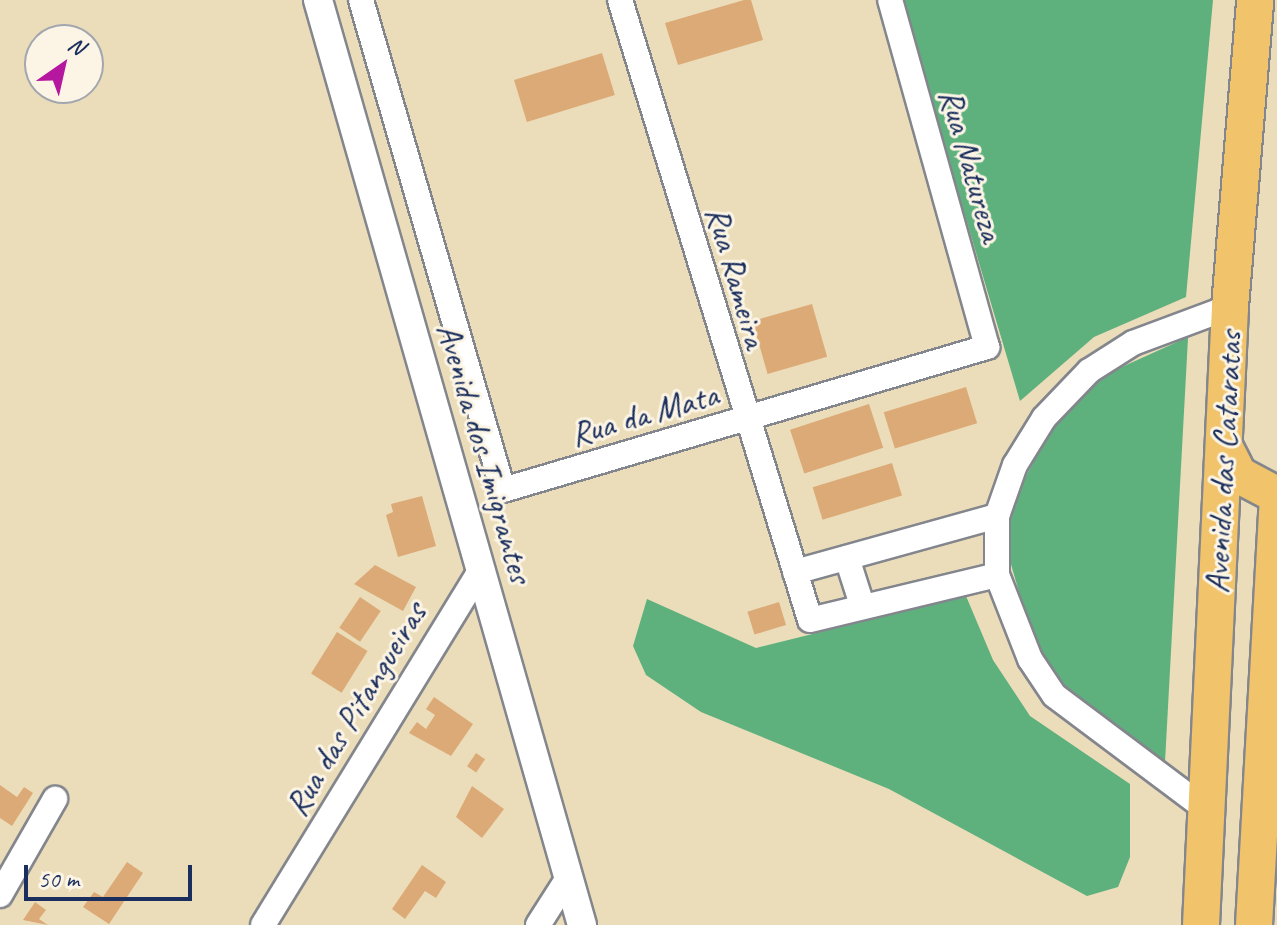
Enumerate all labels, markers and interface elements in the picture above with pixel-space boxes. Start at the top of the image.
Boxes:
north arrow [24,24,104,104]
text: N [63,30,90,61]
street label: Rua Natureza [930,83,1014,247]
street label: Rua Rameira [697,200,777,354]
street label: Avenida dos Imigrantes [428,319,542,587]
street label: Avenida das Cataratas [1196,329,1250,595]
street label: Rua da Mata [565,373,723,455]
street label: Rua das Pitangueiras [275,595,435,823]
scale bar [28,849,196,899]
text: 50 m [38,864,79,894]

